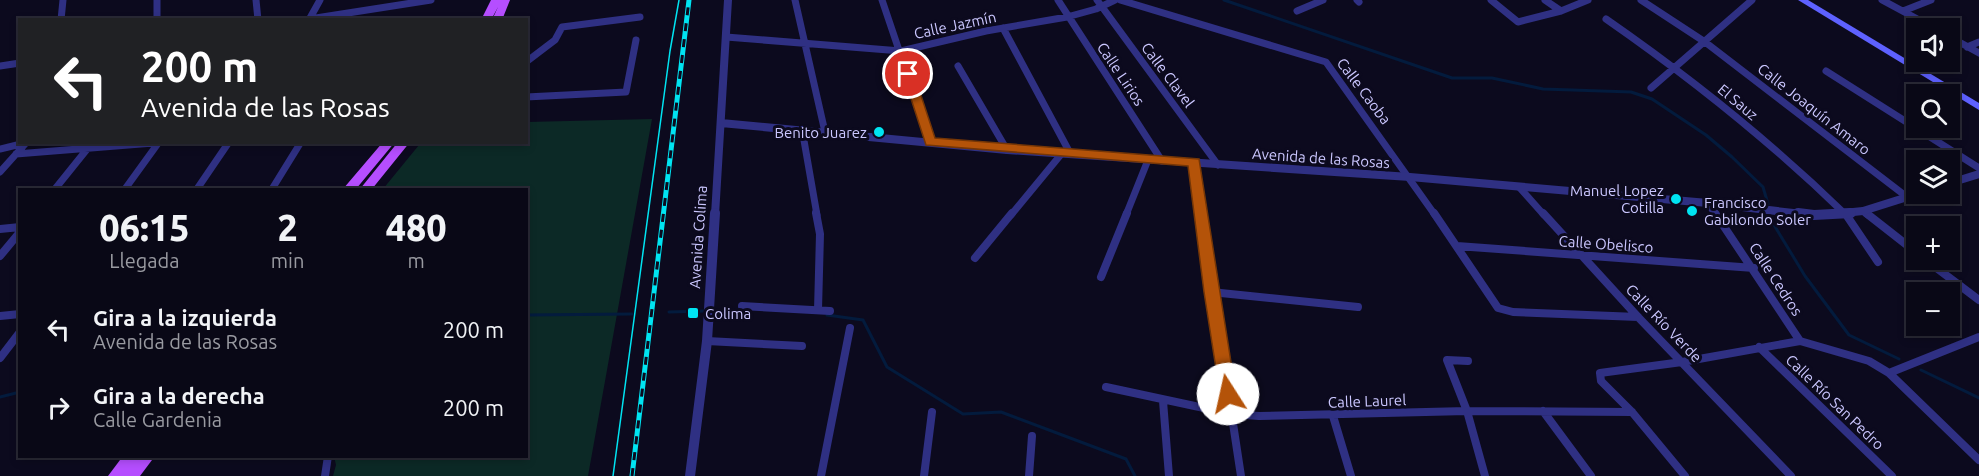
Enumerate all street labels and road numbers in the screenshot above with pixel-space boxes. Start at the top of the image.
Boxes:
street label: Calle Jazmín [912,8,998,42]
street label: Calle Lirios [1094,39,1148,109]
street label: Calle Clavel [1138,39,1198,111]
street label: Calle Caoba [1334,54,1394,128]
street label: Calle Joaquín Amaro [1754,60,1874,158]
street label: El Sauz [1715,80,1761,124]
street label: Avenida de las Rosas [1251,145,1391,171]
street label: Avenida Colima [686,185,710,289]
street label: Calle Obelisco [1558,232,1654,256]
street label: Calle Cedros [1746,239,1806,319]
street label: Calle Río Verde [1623,281,1705,365]
street label: Calle Río San Pedro [1783,351,1887,453]
street label: Calle Laurel [1328,391,1406,411]

